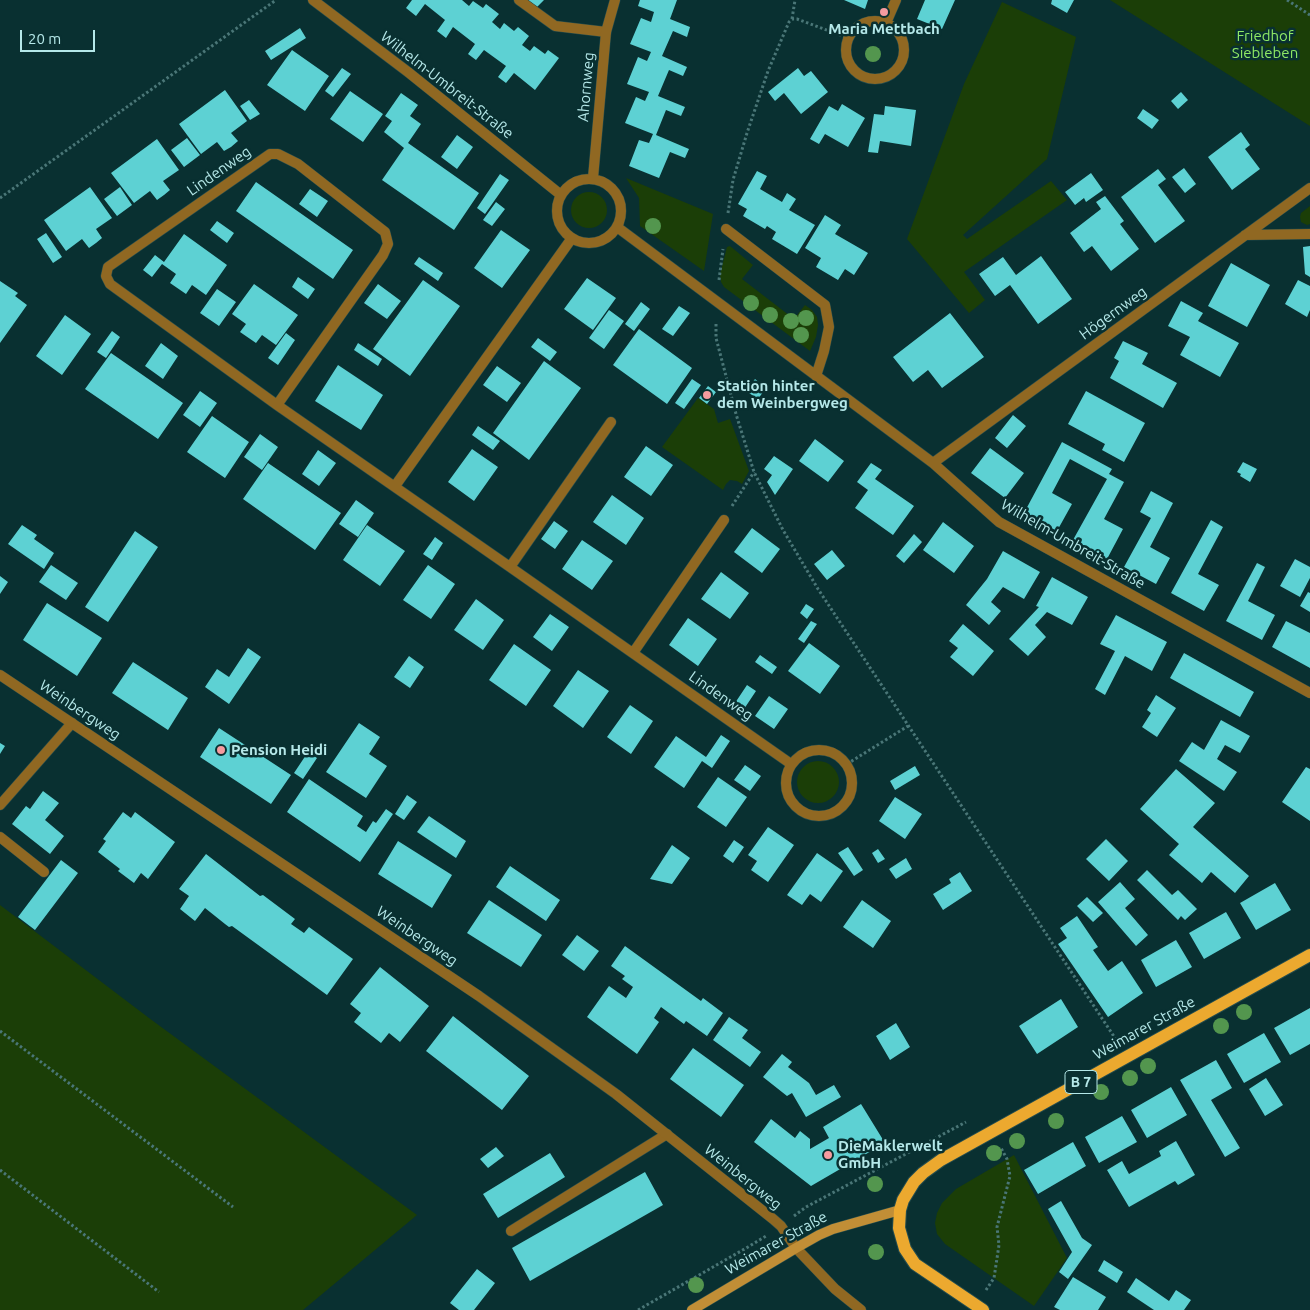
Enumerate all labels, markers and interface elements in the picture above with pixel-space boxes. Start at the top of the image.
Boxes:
marker: Maria Mettbach [878,6,890,18]
scale bar [22,20,98,52]
place label: Maria Mettbach [828,20,940,38]
park label: Friedhof Siebleben [1232,27,1298,62]
street label: Wilhelm-Umbreit-Straße [377,28,517,142]
text: 20 m [28,30,61,47]
street label: Ahornweg [574,51,598,123]
street label: Lindenweg [184,142,254,200]
street label: Högernweg [1076,283,1150,343]
place label: Station hinter dem Weinbergweg [717,377,848,412]
marker: Station hinter dem Weinbergweg [701,389,713,401]
street label: Wilhelm-Umbreit-Straße [998,495,1148,593]
street label: Lindenweg [686,667,756,725]
street label: Weinbergweg [36,676,124,744]
place label: Pension Heidi [231,741,327,759]
marker: Pension Heidi [215,744,227,756]
street label: Weinbergweg [373,902,461,970]
street label: Weimarer Straße [1090,993,1198,1063]
road number: B 7 [1065,1070,1097,1094]
place label: DieMaklerwelt GmbH [838,1137,943,1172]
street label: Weinbergweg [701,1140,785,1214]
marker: DieMaklerwelt GmbH [822,1149,834,1161]
street label: Weimarer Straße [722,1208,830,1278]

